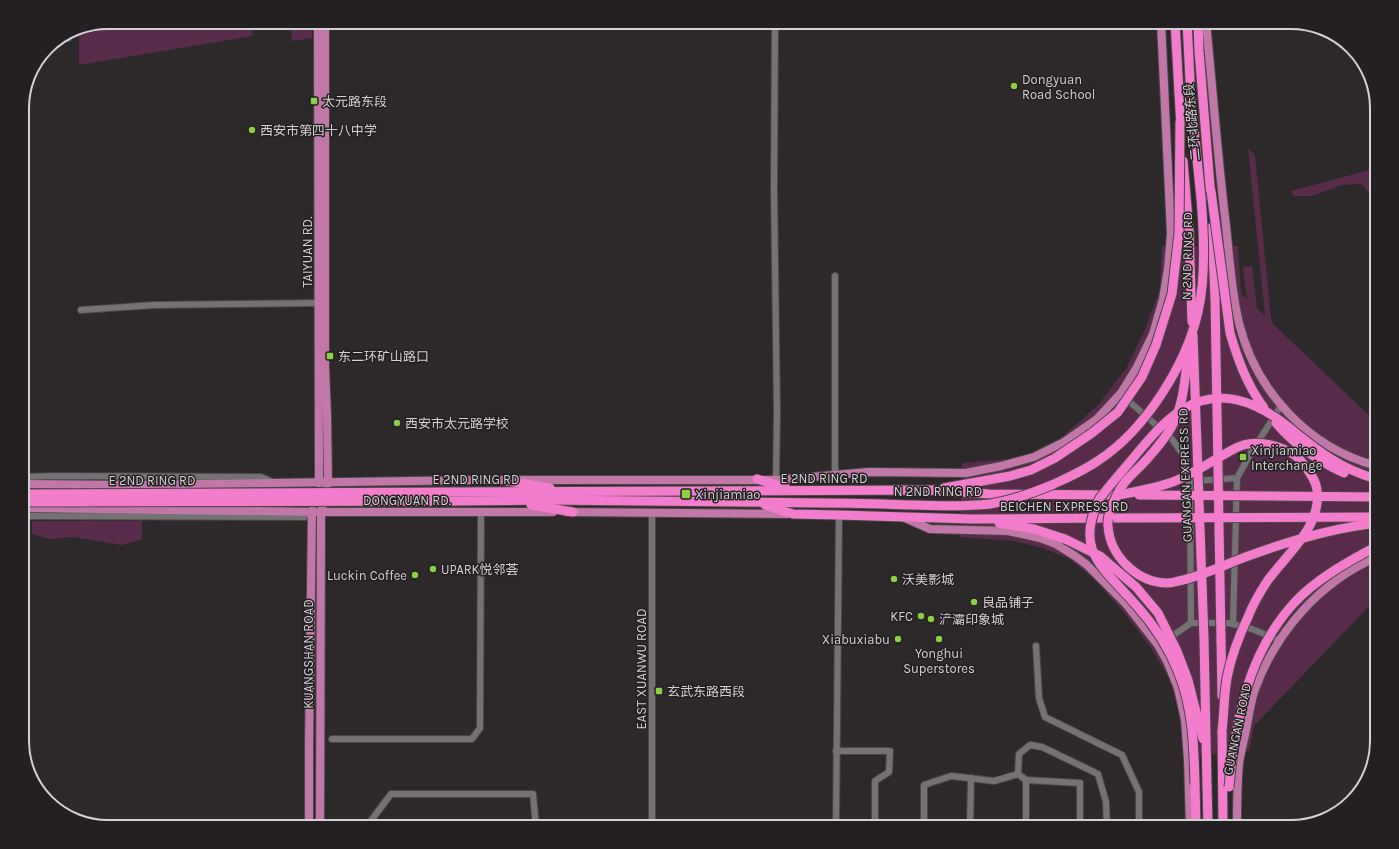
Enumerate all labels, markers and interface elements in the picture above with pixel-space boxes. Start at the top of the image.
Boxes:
place label: Dongyuan Road School [1022,72,1095,102]
marker: Dongyuan Road School [1009,81,1019,91]
street label: 二环北路东段 [1181,82,1203,162]
place label: 太元路东段 [322,94,387,109]
marker: 太元路东段 [309,96,319,106]
place label: 西安市第四十八中学 [260,123,377,138]
marker: 西安市第四十八中学 [247,125,257,135]
street label: N 2ND RING RD [1179,212,1195,300]
street label: TAIYUAN RD. [300,216,315,288]
place label: 东二环矿山路口 [338,349,429,364]
marker: 东二环矿山路口 [325,351,335,361]
street label: GUANGAN EXPRESS RD [1175,408,1195,542]
place label: 西安市太元路学校 [405,416,509,431]
marker: 西安市太元路学校 [392,418,402,428]
place label: Xinjiamiao Interchange [1251,443,1323,473]
marker: Xinjiamiao Interchange [1238,452,1248,462]
street label: E 2ND RING RD [781,471,867,486]
street label: E 2ND RING RD [433,472,519,487]
street label: E 2ND RING RD [109,473,195,488]
street label: N 2ND RING RD [894,484,982,499]
place label: Xinjiamiao [695,487,760,502]
marker: Xinjiamiao [680,488,692,500]
street label: DONGYUAN RD. [363,493,451,508]
street label: BEICHEN EXPRESS RD [1000,499,1128,514]
place label: UPARK悦邻荟 [441,562,519,577]
marker: UPARK悦邻荟 [428,564,438,574]
place label: Luckin Coffee [327,568,407,583]
marker: Luckin Coffee [410,570,420,580]
place label: 沃美影城 [902,572,954,587]
marker: 沃美影城 [889,574,899,584]
place label: 良品铺子 [982,595,1034,610]
marker: 良品铺子 [969,597,979,607]
street label: KUANGSHAN ROAD [301,599,316,709]
street label: EAST XUANWU ROAD [634,608,649,730]
place label: KFC [890,609,913,624]
marker: KFC [916,611,926,621]
place label: 浐灞印象城 [939,612,1004,627]
marker: 浐灞印象城 [926,614,936,624]
place label: Xiabuxiabu [822,632,890,647]
marker: Xiabuxiabu [893,634,903,644]
marker: Yonghui Superstores [934,634,944,644]
place label: Yonghui Superstores [903,646,975,676]
street label: GUANGAN ROAD [1220,682,1254,776]
place label: 玄武东路西段 [667,684,745,699]
marker: 玄武东路西段 [654,686,664,696]

